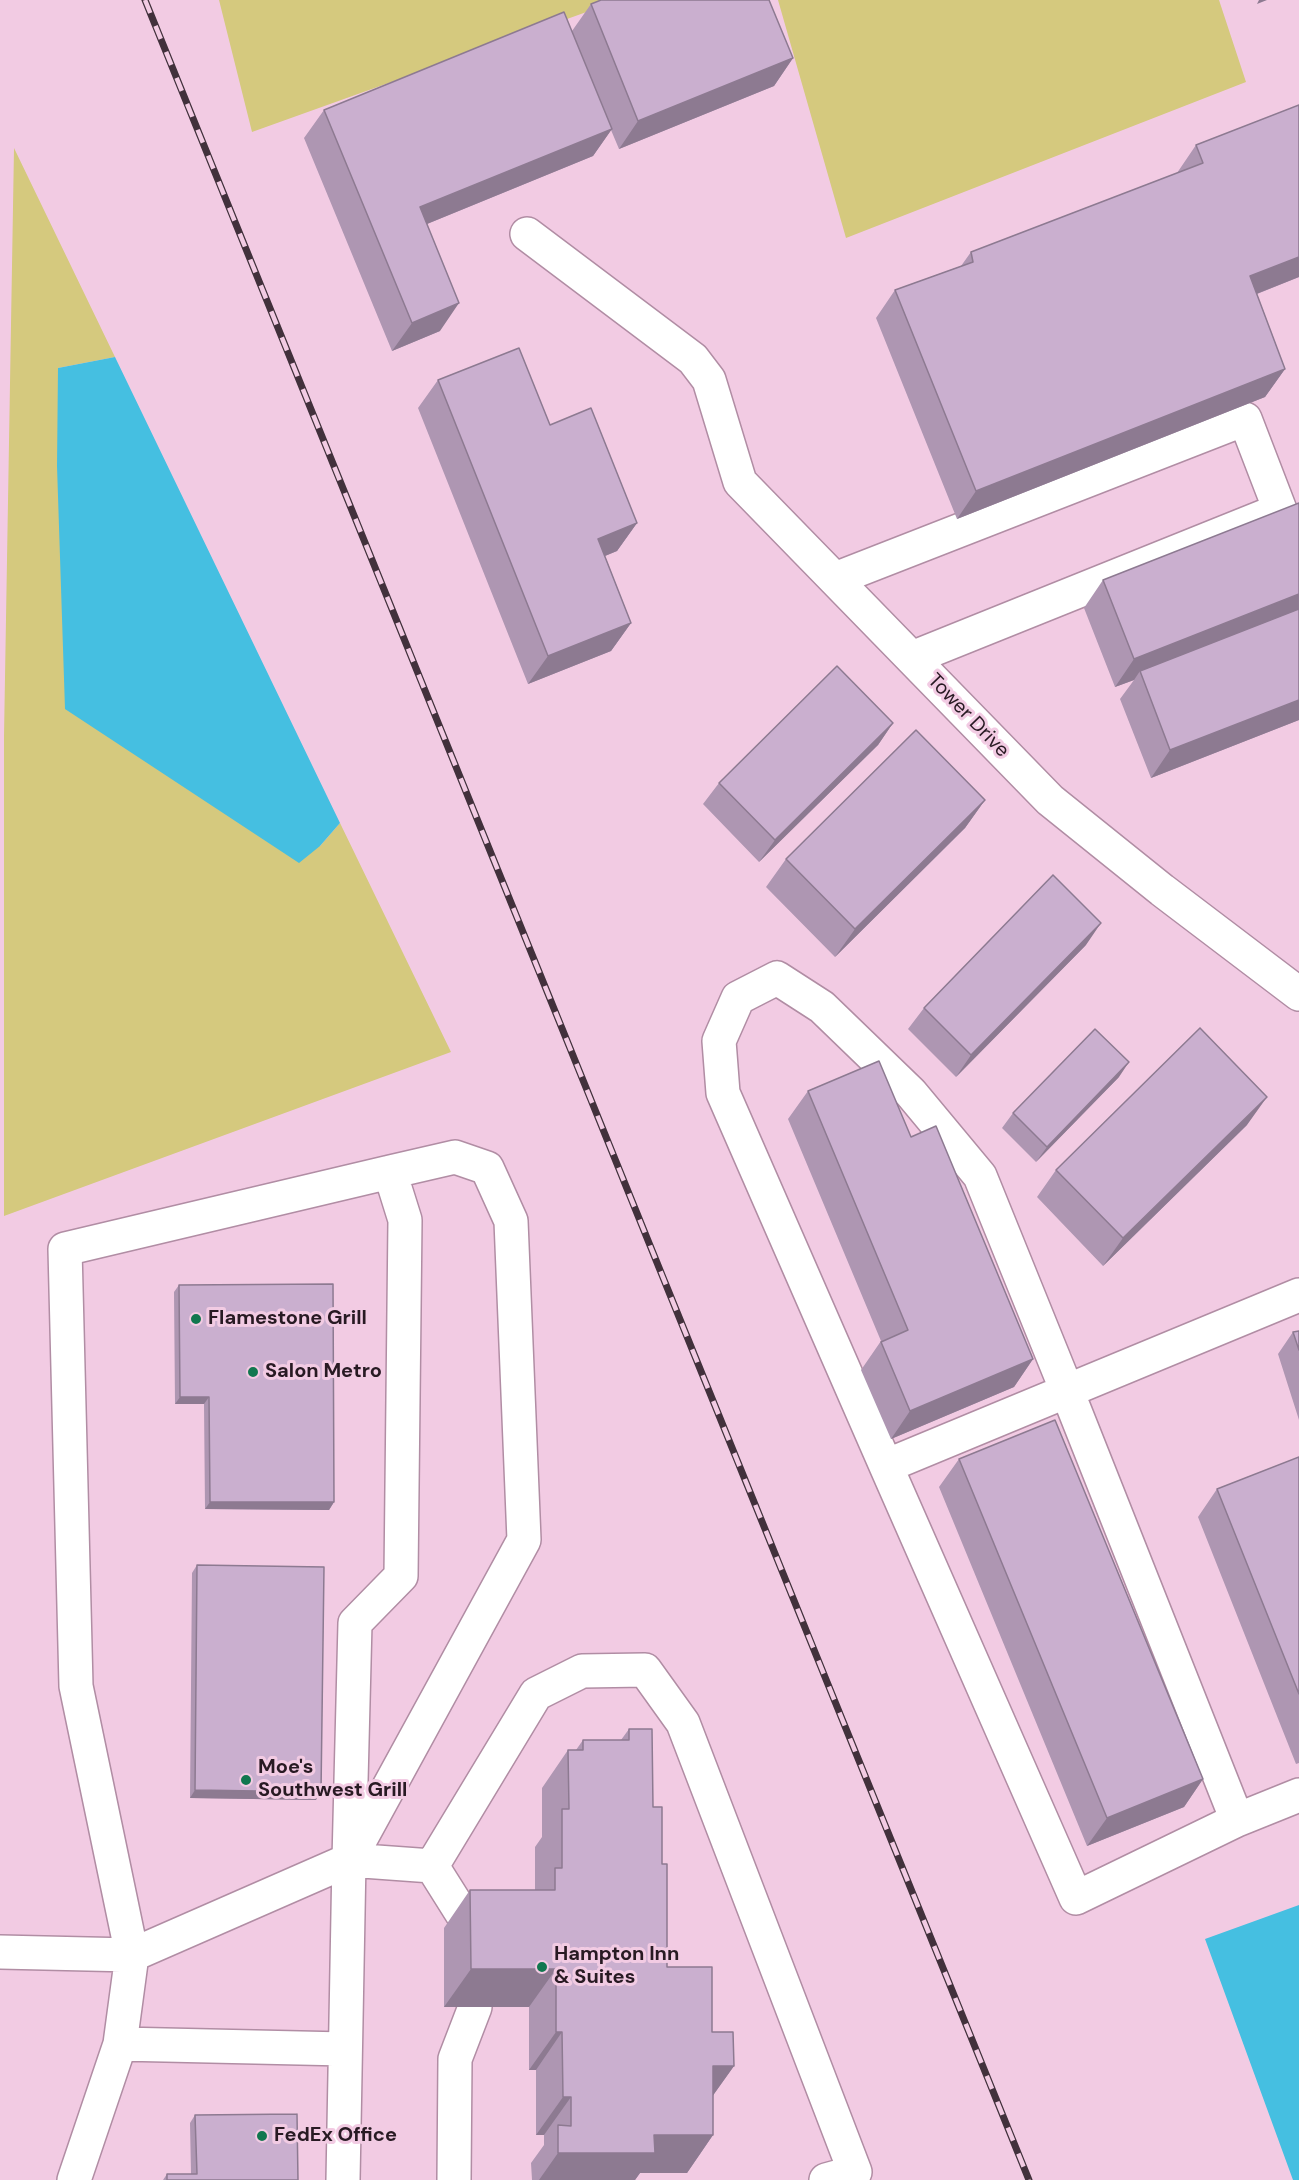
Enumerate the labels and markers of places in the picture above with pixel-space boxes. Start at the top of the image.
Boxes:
place label: Flamestone Grill [208,1307,367,1331]
marker: Flamestone Grill [189,1312,203,1326]
place label: Salon Metro [265,1360,382,1384]
marker: Salon Metro [246,1365,260,1379]
place label: Moe's Southwest Grill [258,1756,407,1803]
marker: Moe's Southwest Grill [239,1773,253,1787]
place label: Hampton Inn & Suites [554,1943,679,1990]
marker: Hampton Inn & Suites [535,1960,549,1974]
place label: FedEx Office [274,2124,397,2148]
marker: FedEx Office [255,2129,269,2143]

